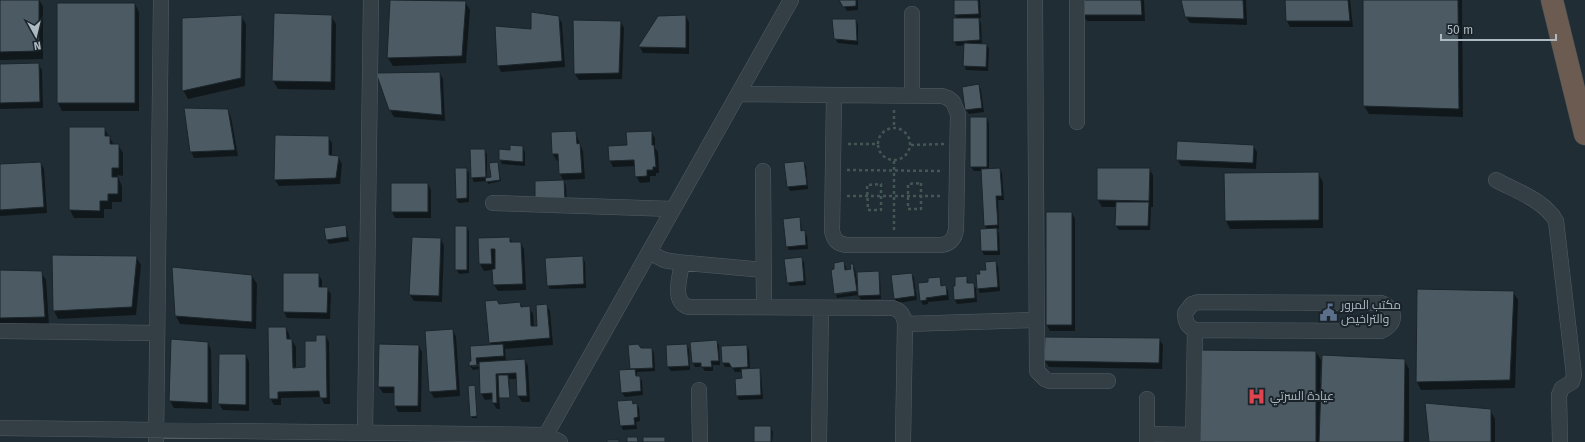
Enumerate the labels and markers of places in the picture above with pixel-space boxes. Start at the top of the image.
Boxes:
place label: مكتب المرور والتراخيص [1340,298,1401,326]
public building icon: مكتب المرور والتراخيص [1318,302,1338,322]
hospital icon: عيادة السرتي [1247,386,1267,406]
place label: عيادة السرتي [1270,389,1334,406]

